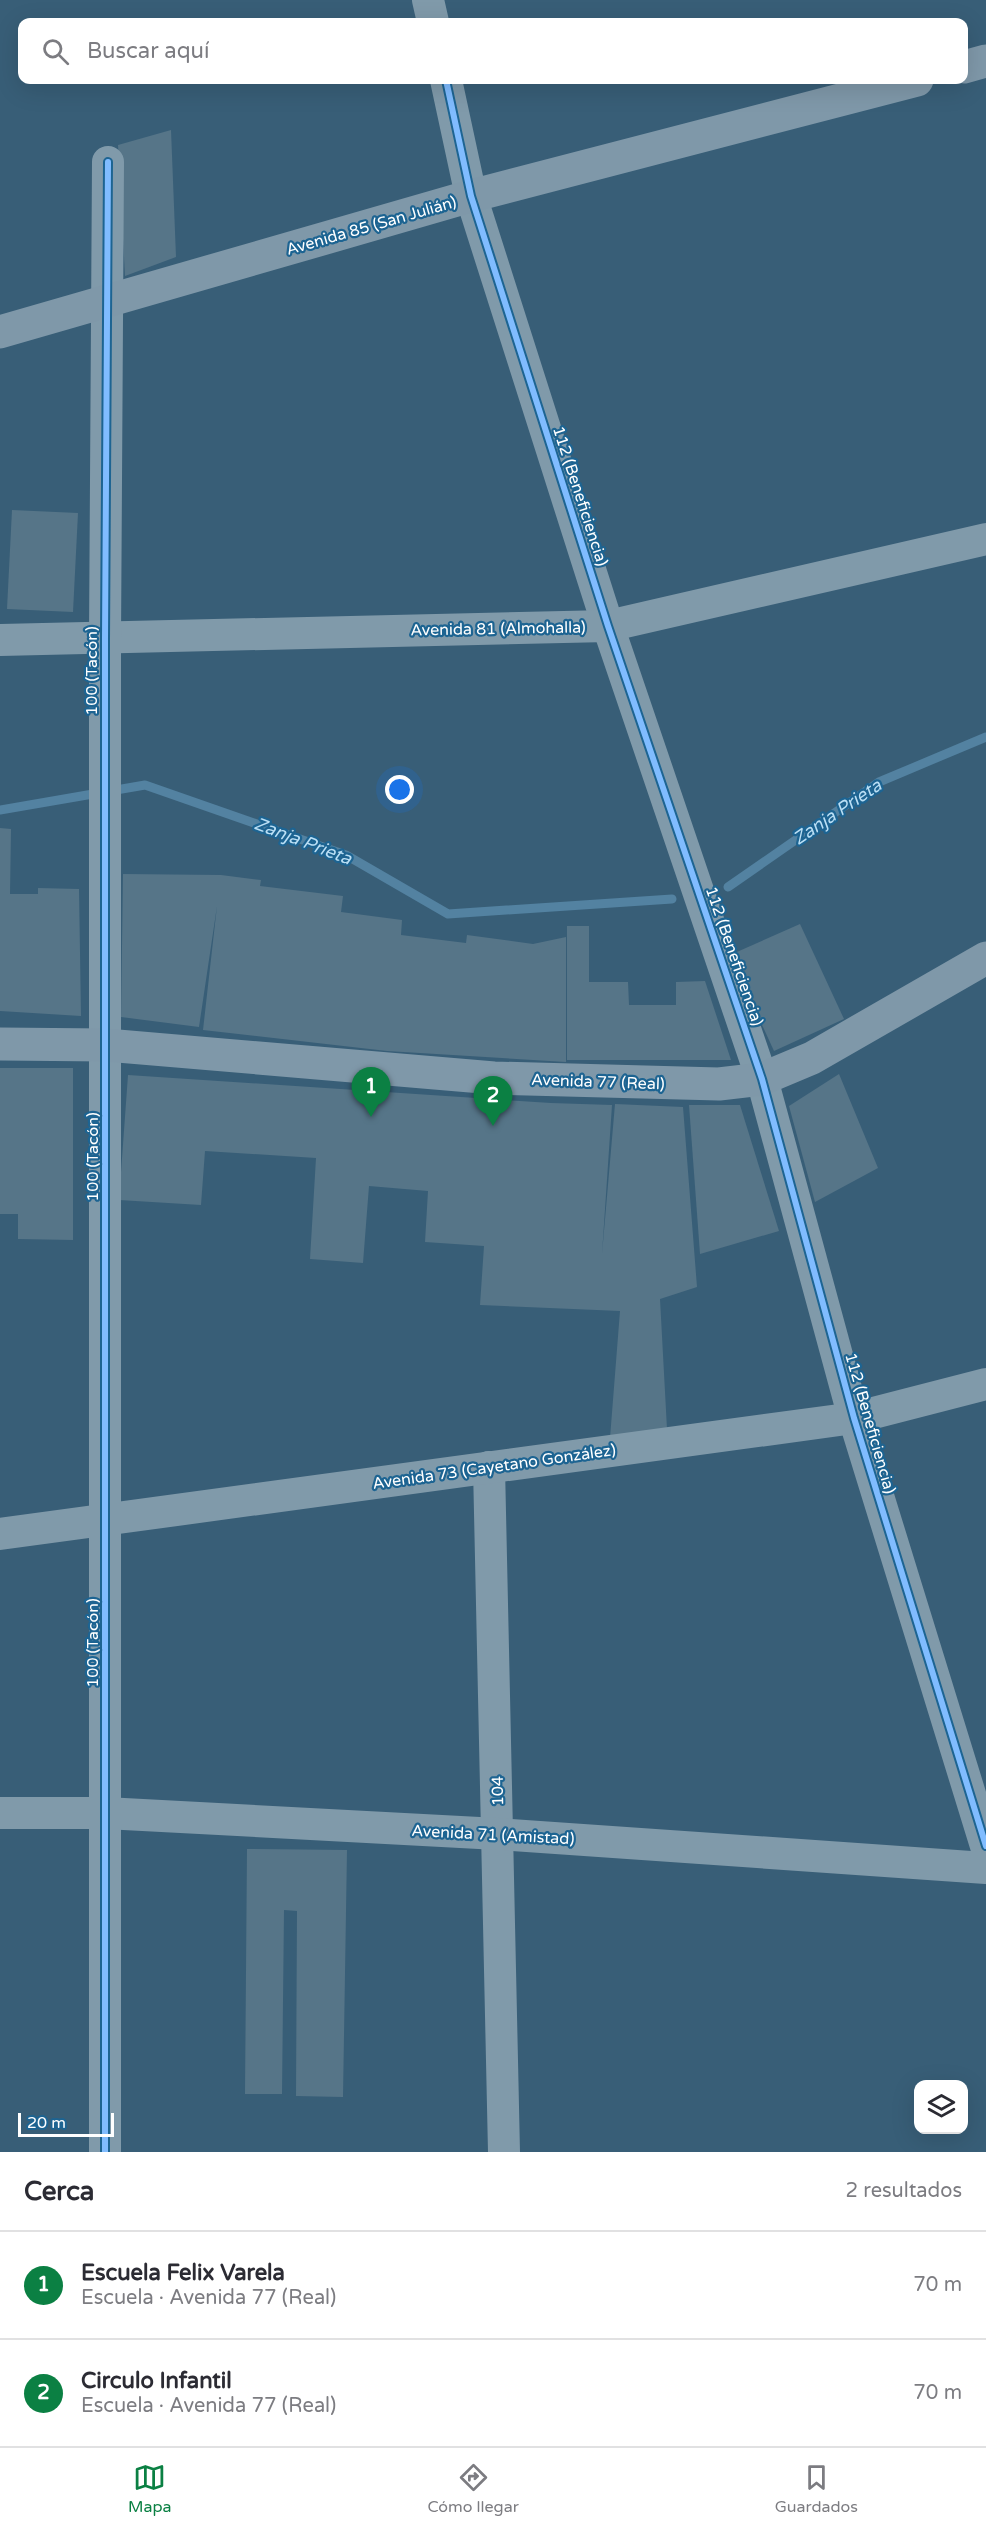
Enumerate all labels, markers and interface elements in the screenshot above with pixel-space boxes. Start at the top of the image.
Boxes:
search box [18,18,968,84]
icon: search [39,35,72,68]
text: Buscar aquí [87,38,209,64]
street label: Avenida 85 (San Julián) [284,192,459,260]
street label: 112 (Beneficiencia) [548,424,612,569]
street label: Avenida 81 (Almohalla) [410,617,586,641]
street label: 100 (Tacón) [82,626,102,716]
water label: Zanja Prieta [788,774,886,850]
your location [385,775,414,804]
water label: Zanja Prieta [251,812,356,870]
street label: 112 (Beneficiencia) [701,884,767,1029]
pin: 1 [352,1068,391,1117]
street label: Avenida 77 (Real) [531,1070,665,1094]
pin: 2 [474,1076,512,1126]
street label: 100 (Tacón) [83,1112,103,1202]
street label: 112 (Beneficiencia) [840,1350,900,1496]
street label: Avenida 73 (Cayetano González) [371,1440,617,1494]
street label: 100 (Tacón) [83,1598,103,1688]
street label: 104 [488,1776,508,1806]
street label: Avenida 71 (Amistad) [411,1821,575,1849]
map controls [914,2080,968,2134]
button: layers [914,2080,968,2134]
scale bar [18,2110,114,2138]
text: 20 m [27,2113,66,2133]
text: Cerca [24,2176,94,2207]
text: 2 resultados [846,2179,962,2203]
text: Escuela Felix Varela [81,2260,285,2286]
text: 1 [37,2273,50,2297]
text: 70 m [913,2273,962,2297]
text: Escuela · Avenida 77 (Real) [81,2286,336,2310]
text: Circulo Infantil [81,2368,232,2394]
text: 2 [37,2381,50,2405]
text: 70 m [913,2381,962,2405]
text: Escuela · Avenida 77 (Real) [81,2394,336,2418]
tab: Mapa [128,2461,171,2517]
tab: Cómo llegar [427,2461,519,2517]
tab: Guardados [775,2461,858,2517]

